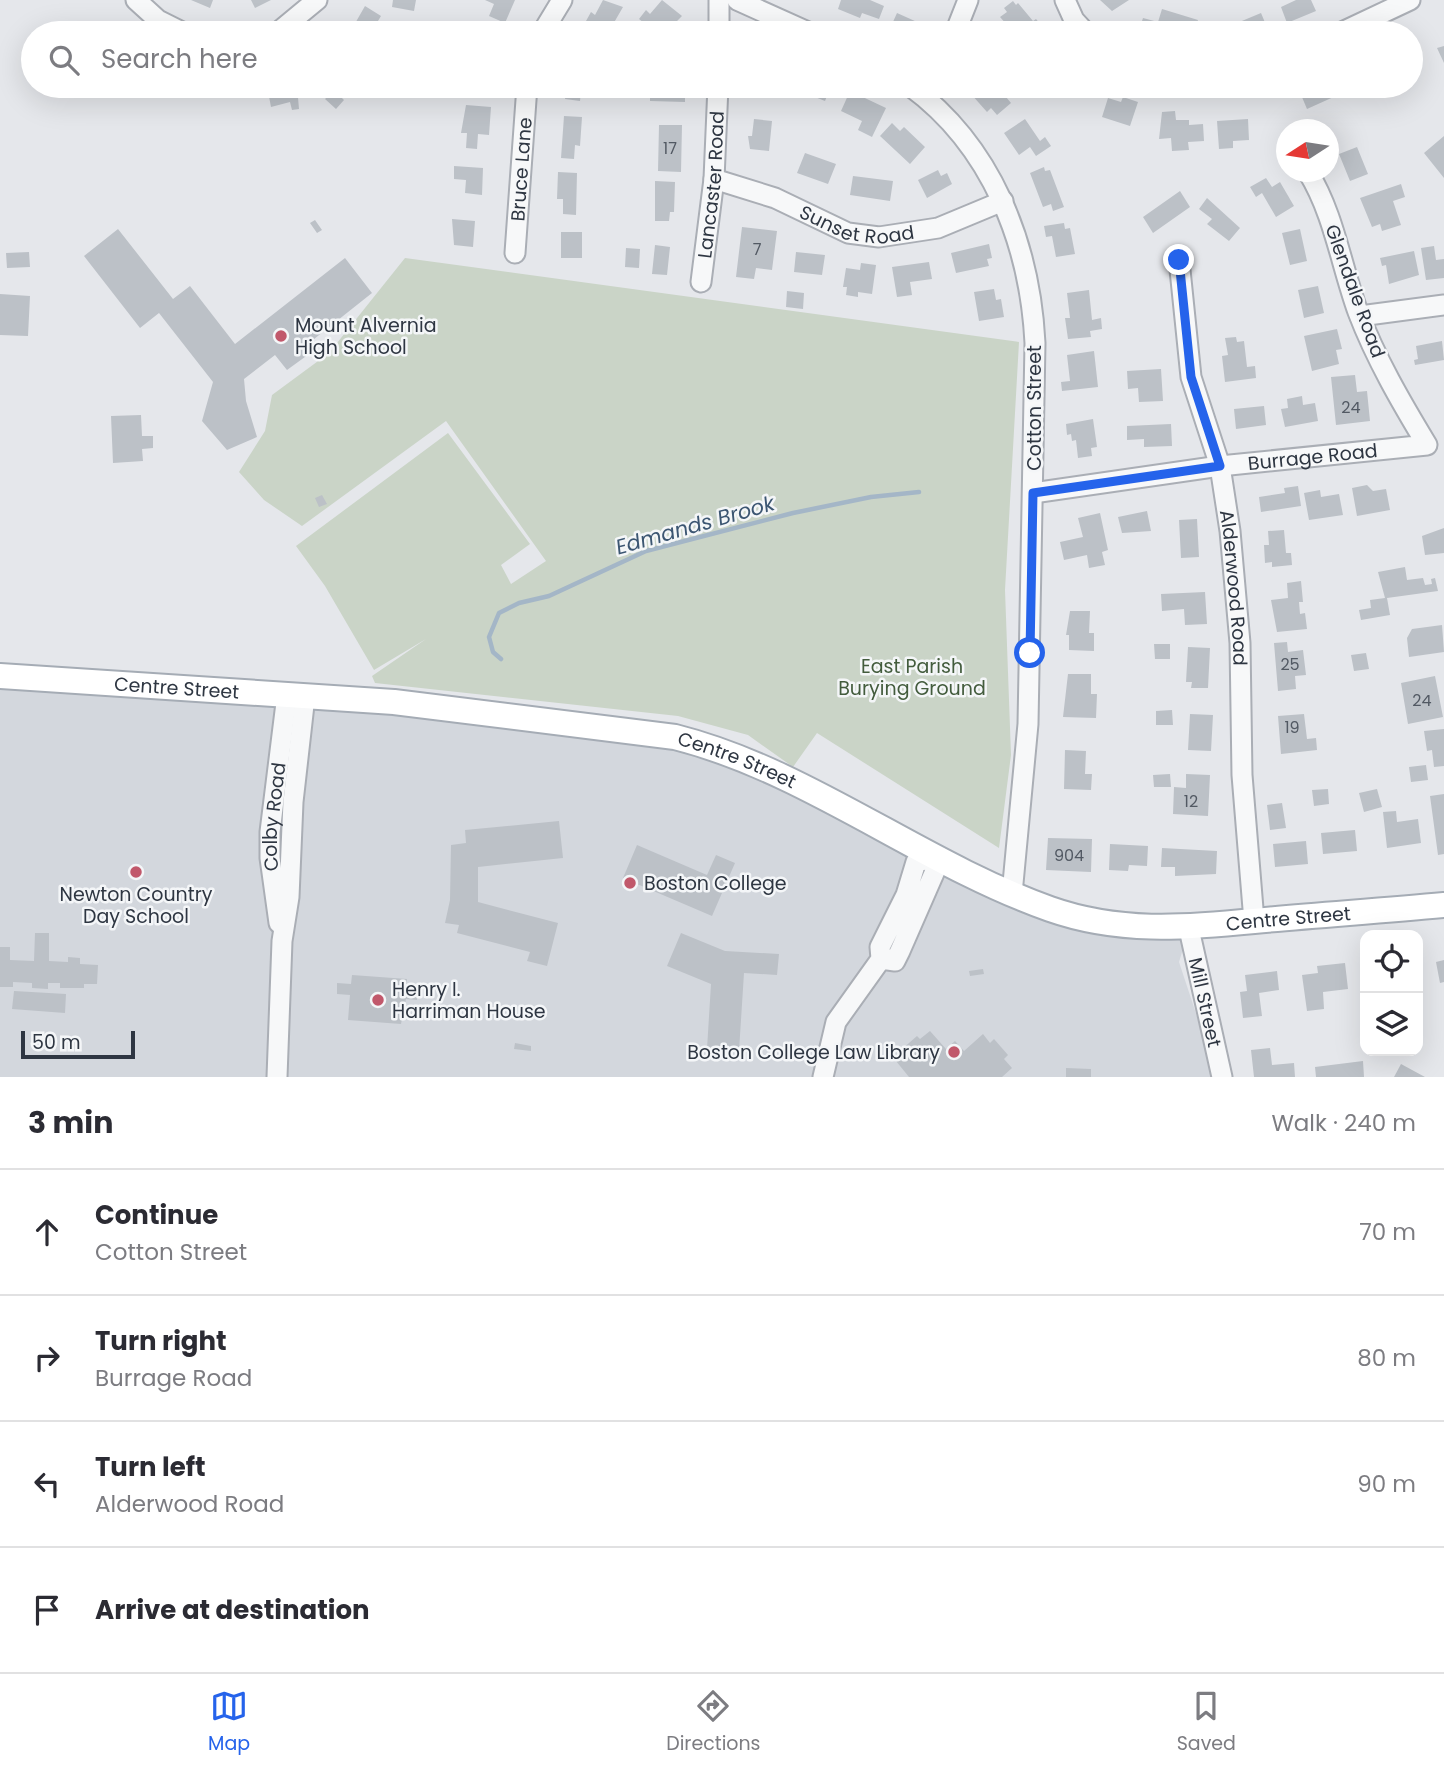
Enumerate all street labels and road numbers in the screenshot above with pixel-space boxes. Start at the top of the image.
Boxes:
street label: Lancaster Road [691,110,730,260]
street label: Bruce Lane [504,116,538,222]
street label: Sunset Road [795,198,916,251]
street label: Glendale Road [1318,221,1392,361]
street label: Cotton Street [1021,345,1048,471]
street label: Burrage Road [1247,437,1379,477]
street label: Alderwood Road [1213,508,1254,666]
street label: Centre Street [113,670,240,705]
street label: Centre Street [675,725,801,795]
street label: Colby Road [256,761,292,873]
street label: Centre Street [1225,899,1352,937]
street label: Mill Street [1182,955,1228,1050]

